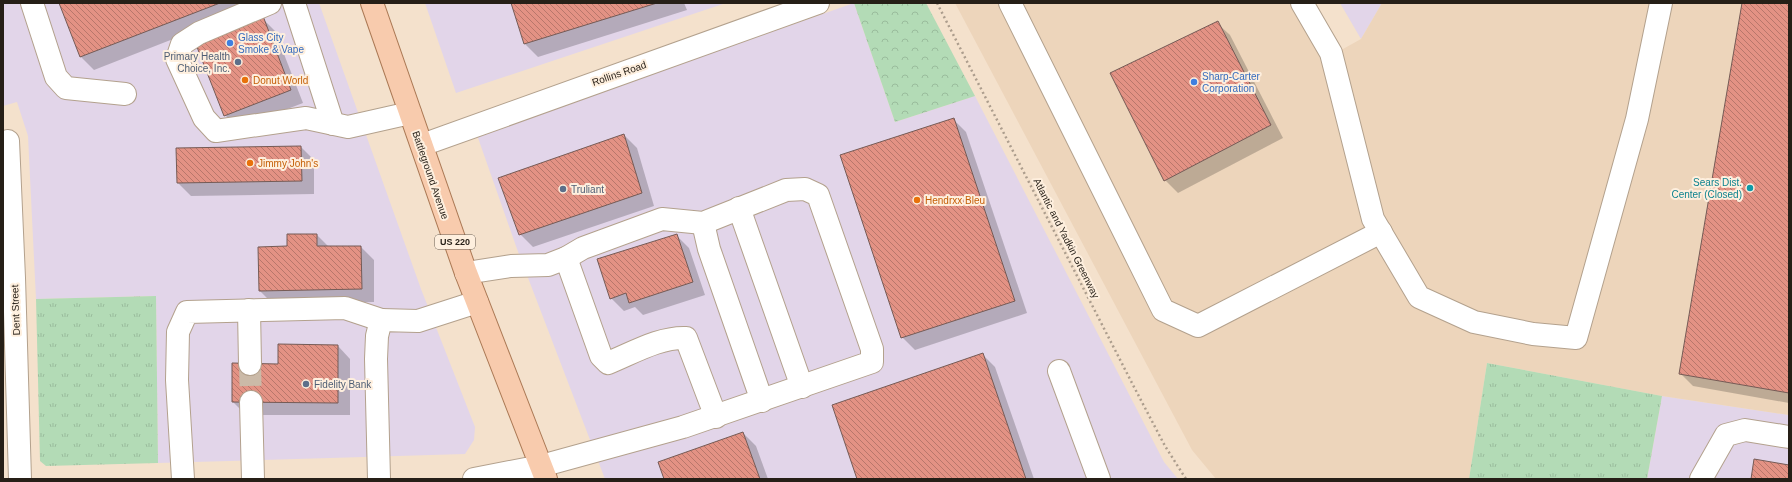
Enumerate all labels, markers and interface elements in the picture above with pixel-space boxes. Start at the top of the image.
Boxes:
place label: Glass City Smoke & Vape [238,32,304,55]
marker: Glass City Smoke & Vape [225,38,235,48]
place label: Primary Health Choice, Inc. [164,51,230,74]
marker: Primary Health Choice, Inc. [233,57,243,67]
street label: Rollins Road [591,59,648,88]
place label: Sharp-Carter Corporation [1202,71,1260,94]
marker: Donut World [240,75,250,85]
place label: Donut World [253,75,308,86]
marker: Sharp-Carter Corporation [1189,77,1199,87]
street label: Battleground Avenue [410,130,451,221]
marker: Jimmy John's [245,158,255,168]
place label: Jimmy John's [258,158,318,169]
street label: Atlantic and Yadkin Greenway [1031,176,1102,300]
place label: Sears Dist. Center (Closed) [1671,177,1742,200]
marker: Sears Dist. Center (Closed) [1745,183,1755,193]
marker: Truliant [558,184,568,194]
place label: Truliant [571,184,604,195]
marker: Hendrxx Bleu [912,195,922,205]
place label: Hendrxx Bleu [925,195,985,206]
road number: US 220 [435,235,475,249]
street label: Dent Street [9,284,22,335]
marker: Fidelity Bank [301,379,311,389]
place label: Fidelity Bank [314,379,372,390]

